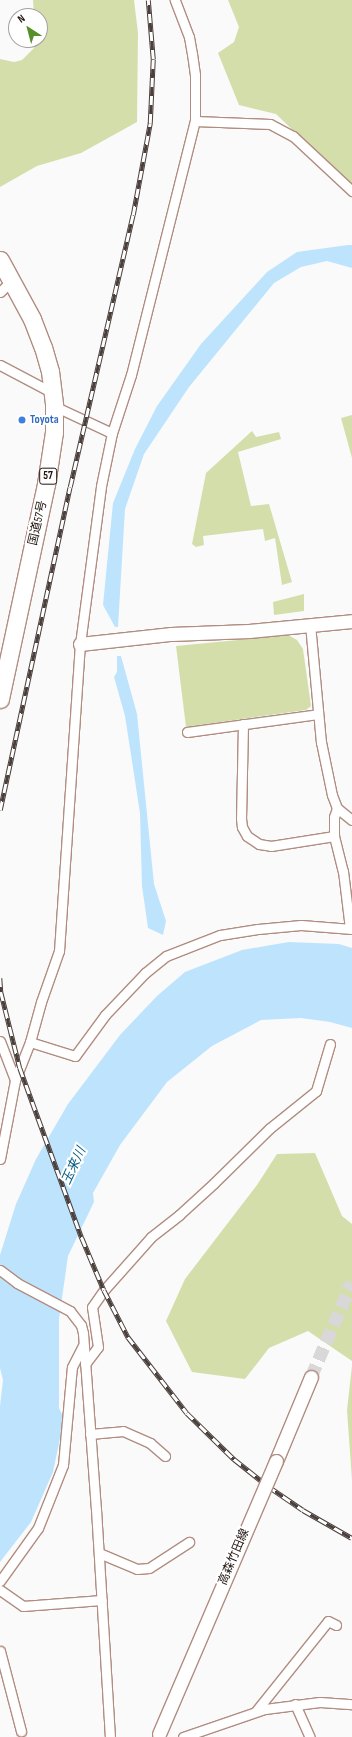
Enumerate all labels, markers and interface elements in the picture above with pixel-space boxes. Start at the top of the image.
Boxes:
north arrow [8,8,48,48]
text: N [15,12,27,26]
place label: Toyota [30,413,59,427]
marker: Toyota [17,415,27,425]
road number: 57 [39,467,57,485]
street label: 国道57号 [26,499,50,547]
water label: 玉来川 [59,1145,89,1187]
street label: 高森竹田線 [216,1527,252,1587]

